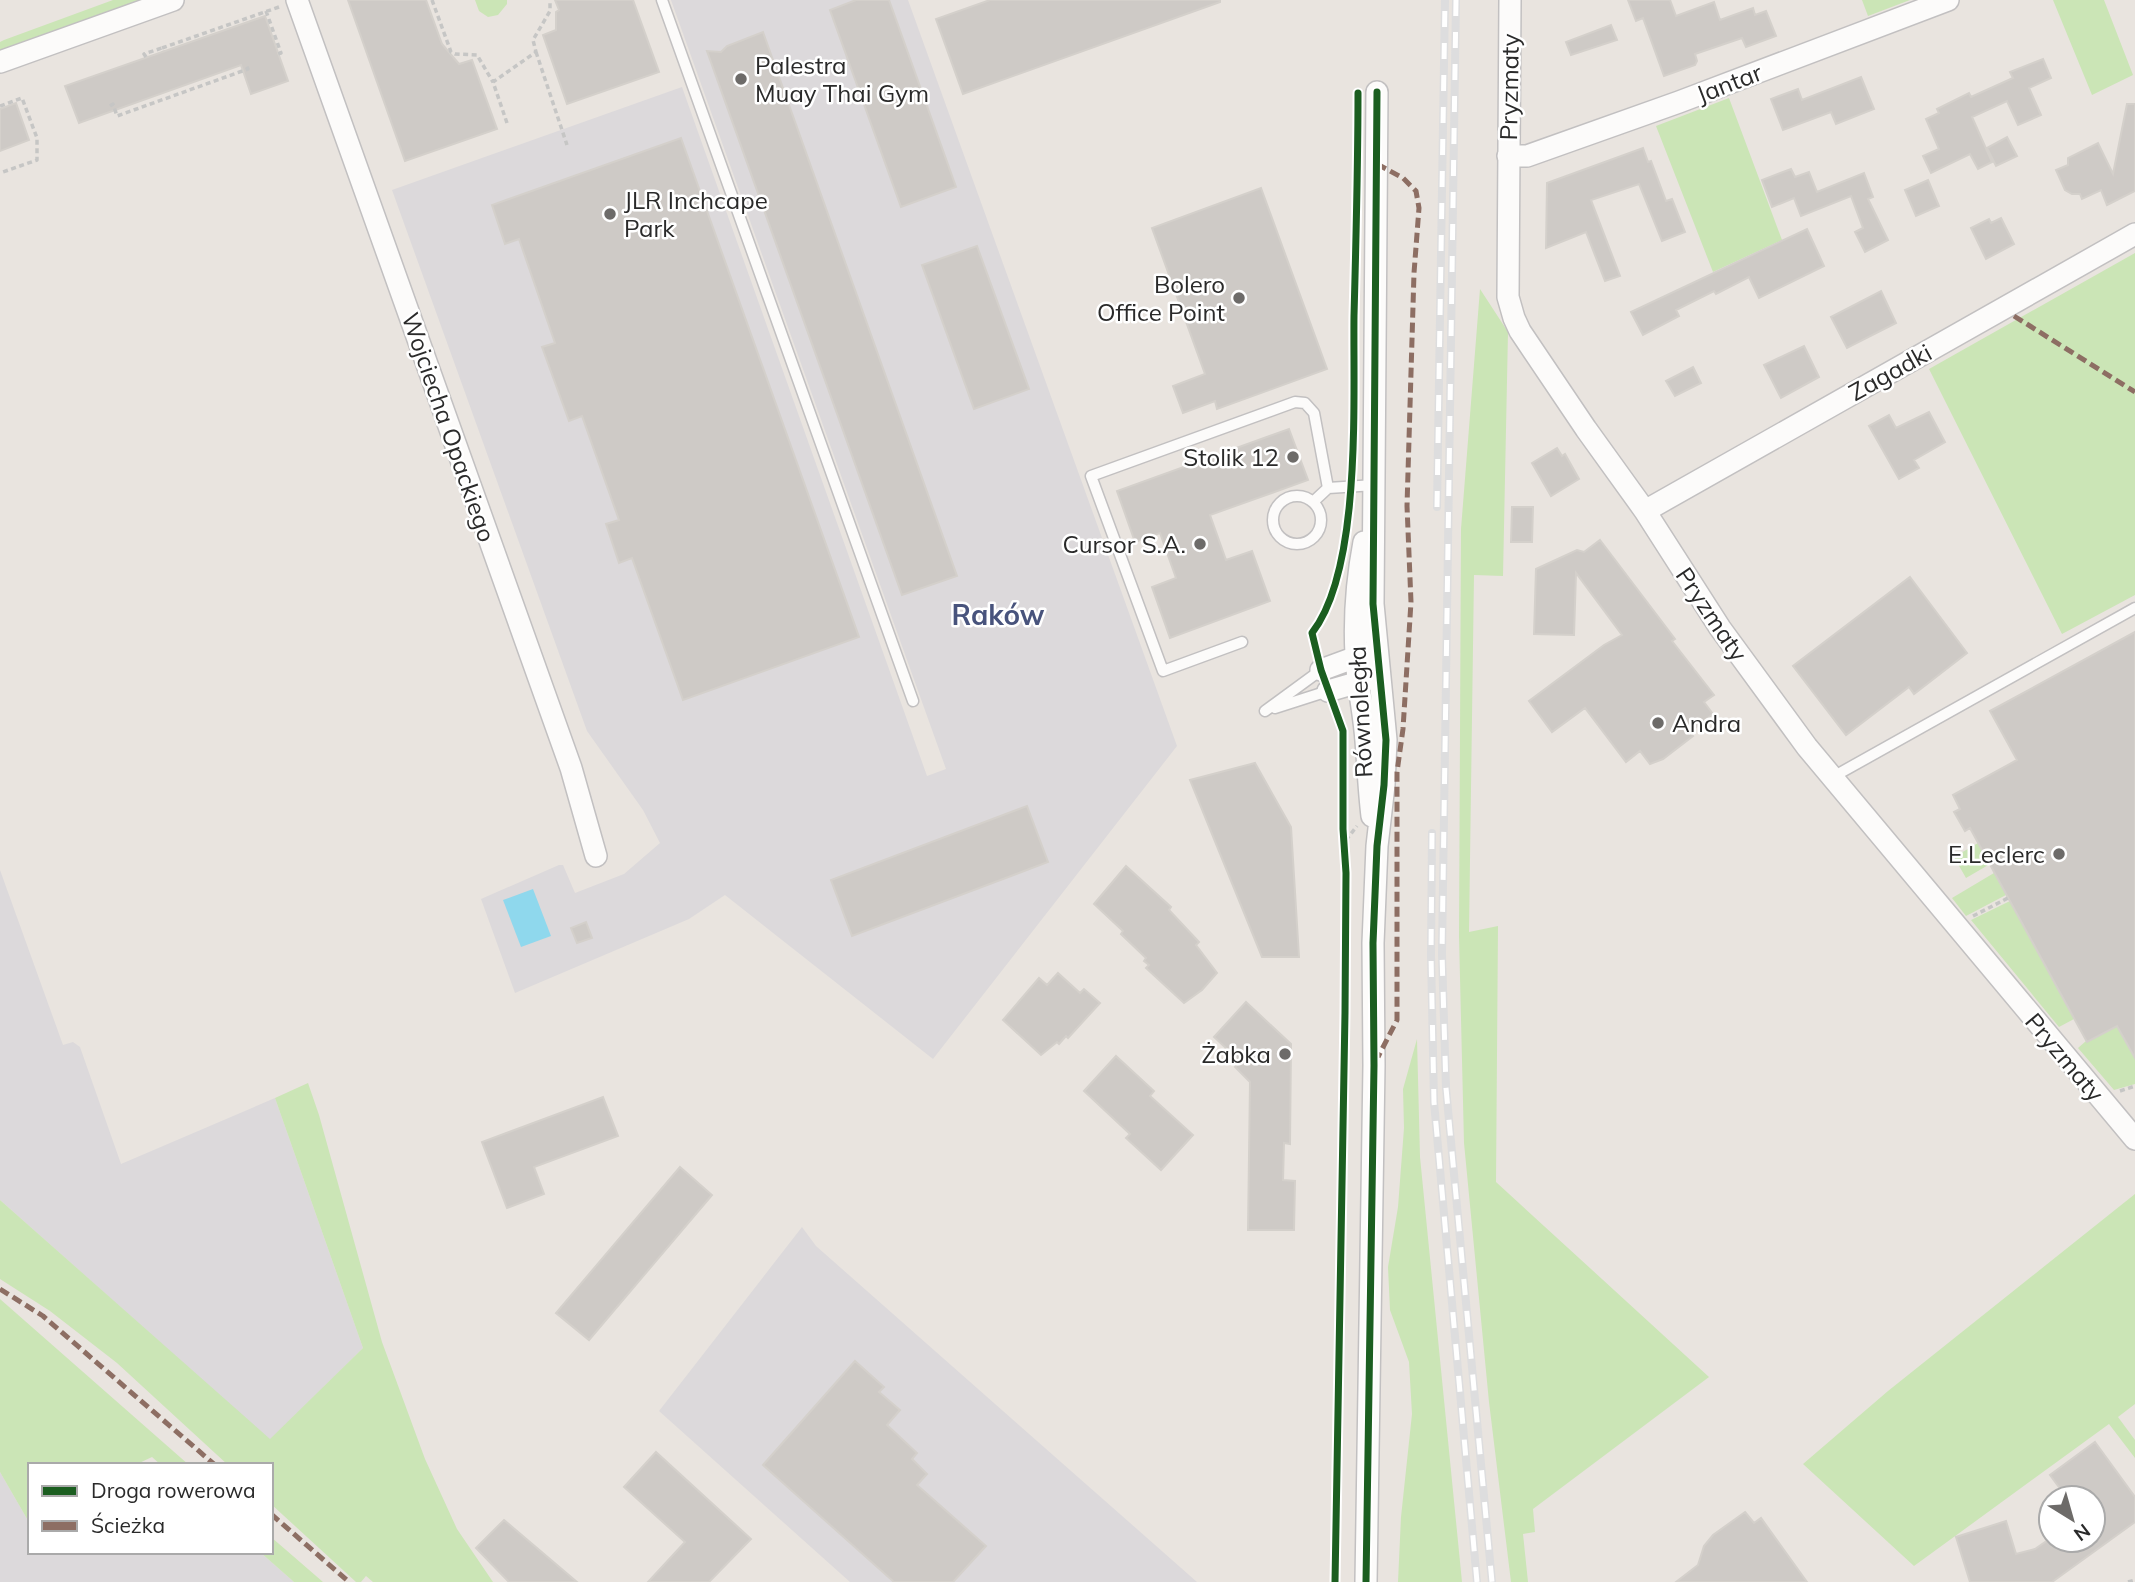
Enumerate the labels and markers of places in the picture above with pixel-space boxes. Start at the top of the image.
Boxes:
place label: Palestra Muay Thai Gym [755,50,929,108]
marker: Palestra Muay Thai Gym [733,71,749,87]
place label: JLR Inchcape Park [624,185,768,243]
marker: JLR Inchcape Park [602,206,618,222]
place label: Bolero Office Point [1097,269,1225,327]
marker: Bolero Office Point [1231,290,1247,306]
place label: Stolik 12 [1183,442,1279,472]
marker: Stolik 12 [1285,449,1301,465]
place label: Cursor S.A. [1063,529,1186,559]
marker: Cursor S.A. [1192,536,1208,552]
place label: Andra [1672,708,1741,738]
marker: Andra [1650,715,1666,731]
place label: E.Leclerc [1948,839,2045,869]
marker: E.Leclerc [2051,846,2067,862]
place label: Żabka [1201,1039,1271,1069]
marker: Żabka [1277,1046,1293,1062]

